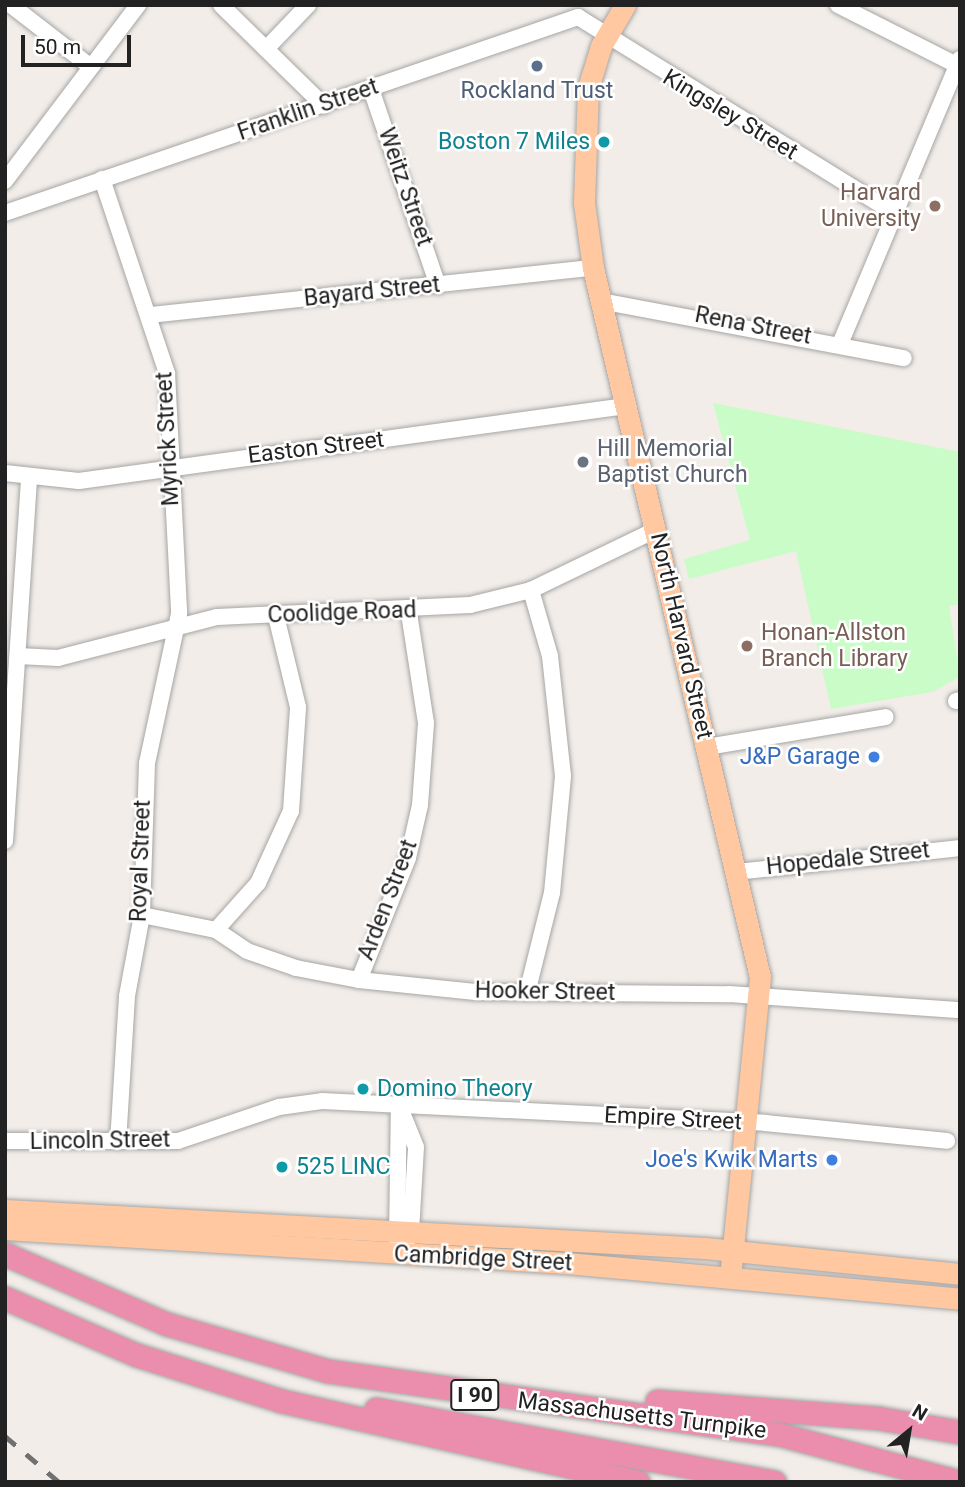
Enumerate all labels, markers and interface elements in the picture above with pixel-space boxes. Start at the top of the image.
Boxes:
scale bar [24,21,135,65]
text: 50 m [34,35,81,59]
marker: Rockland Trust [529,58,545,74]
street label: Kingsley Street [658,64,802,166]
street label: Franklin Street [234,73,382,147]
place label: Rockland Trust [460,77,614,105]
street label: Weitz Street [372,124,438,250]
place label: Boston 7 Miles [438,128,590,156]
marker: Boston 7 Miles [596,134,612,150]
place label: Harvard University [821,179,921,233]
marker: Harvard University [927,198,943,214]
street label: Bayard Street [303,271,441,313]
street label: Rena Street [692,301,814,351]
street label: Myrick Street [151,371,185,507]
street label: Easton Street [246,426,386,470]
place label: Hill Memorial Baptist Church [597,435,748,489]
marker: Hill Memorial Baptist Church [575,454,591,470]
street label: North Harvard Street [644,530,718,742]
street label: Coolidge Road [267,597,417,629]
place label: Honan-Allston Branch Library [761,619,908,673]
marker: Honan-Allston Branch Library [739,638,755,654]
place label: J&P Garage [740,743,860,771]
marker: J&P Garage [866,749,882,765]
street label: Royal Street [125,799,157,923]
street label: Arden Street [352,836,424,964]
street label: Hopedale Street [765,837,931,881]
street label: Hooker Street [475,977,615,1007]
place label: Domino Theory [377,1075,533,1103]
marker: Domino Theory [355,1081,371,1097]
street label: Empire Street [603,1102,743,1136]
street label: Lincoln Street [30,1126,170,1156]
place label: Joe's Kwik Marts [645,1146,818,1174]
marker: Joe's Kwik Marts [824,1152,840,1168]
place label: 525 LINC [296,1153,391,1181]
marker: 525 LINC [274,1159,290,1175]
street label: Cambridge Street [393,1241,573,1277]
road number: I 90 [449,1378,501,1412]
street label: Massachusetts Turnpike [516,1387,768,1445]
north arrow [874,1396,944,1466]
text: N [908,1399,931,1426]

